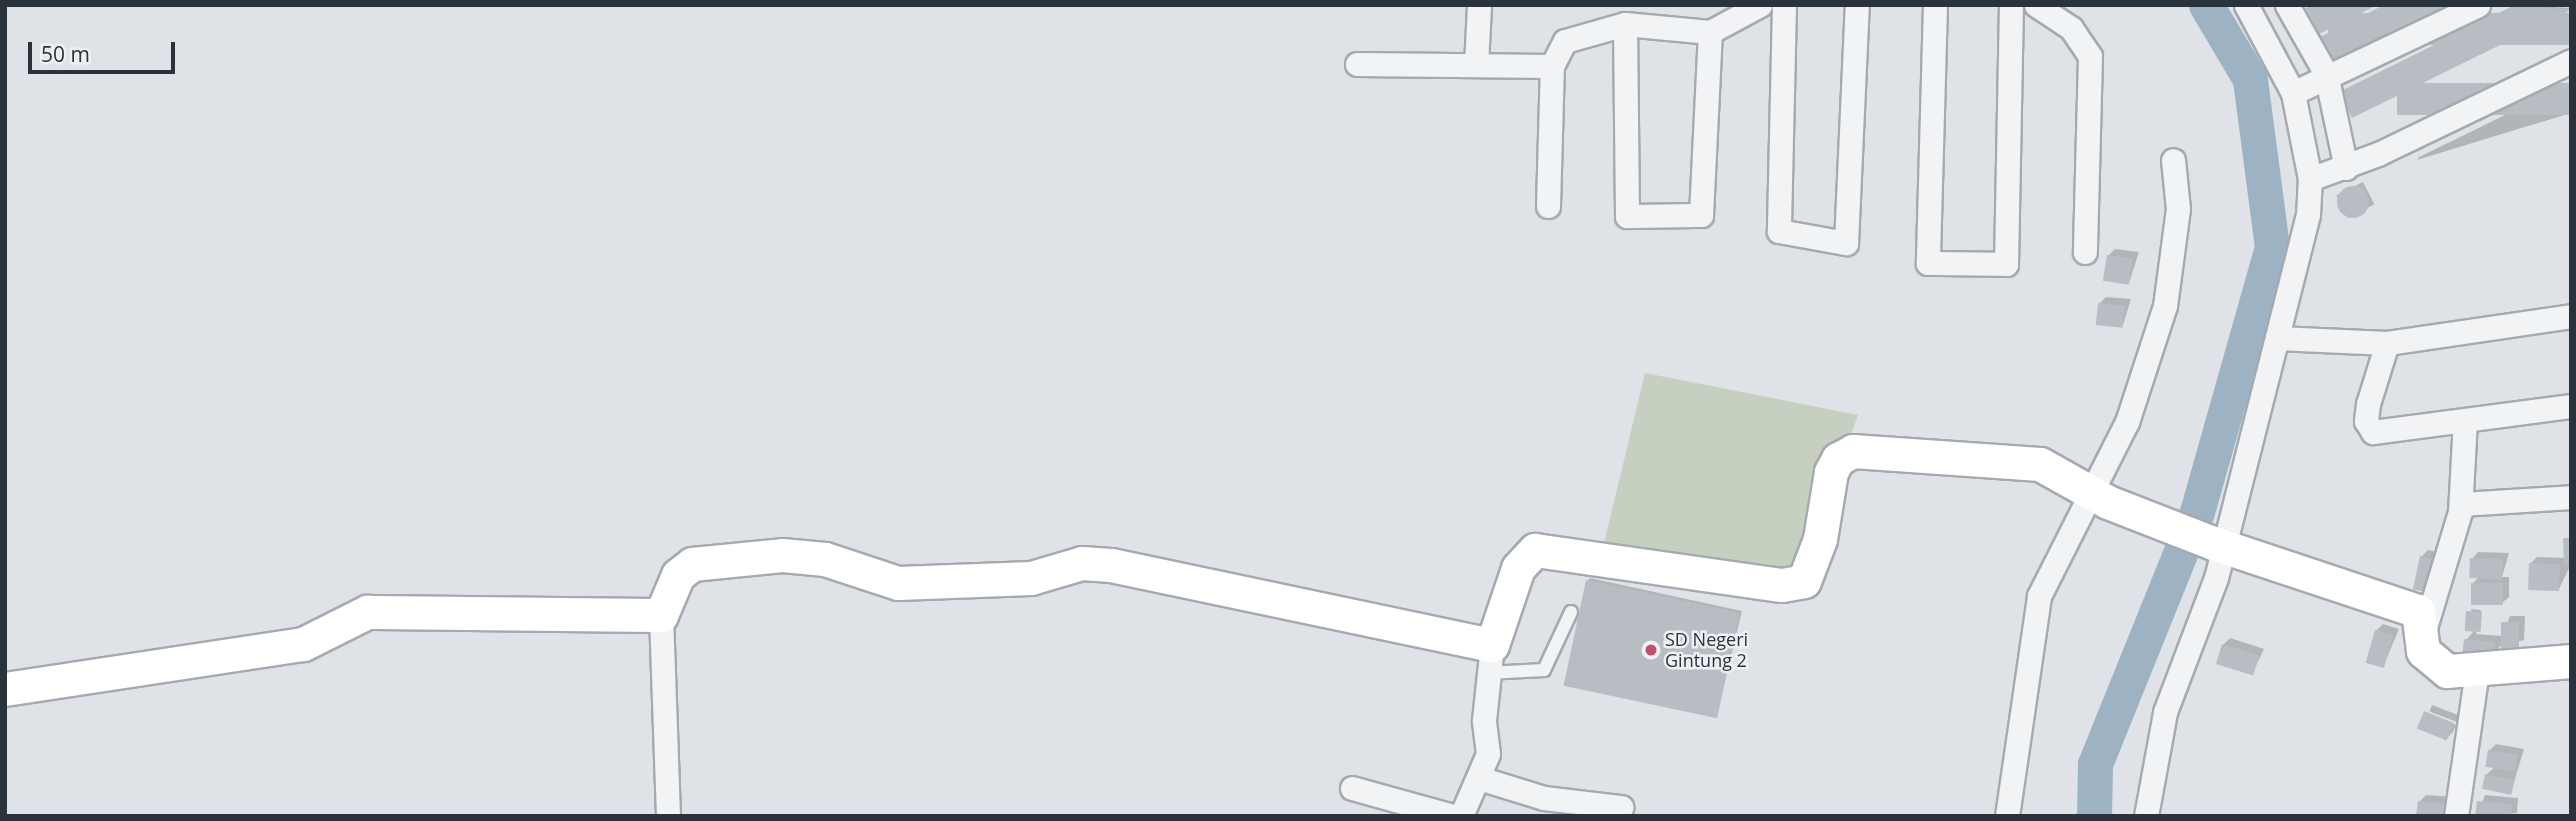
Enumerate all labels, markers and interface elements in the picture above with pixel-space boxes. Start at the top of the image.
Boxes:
scale bar [32,28,178,72]
text: 50 m [41,40,90,68]
place label: SD Negeri Gintung 2 [1665,629,1748,672]
marker: SD Negeri Gintung 2 [1643,642,1659,658]

